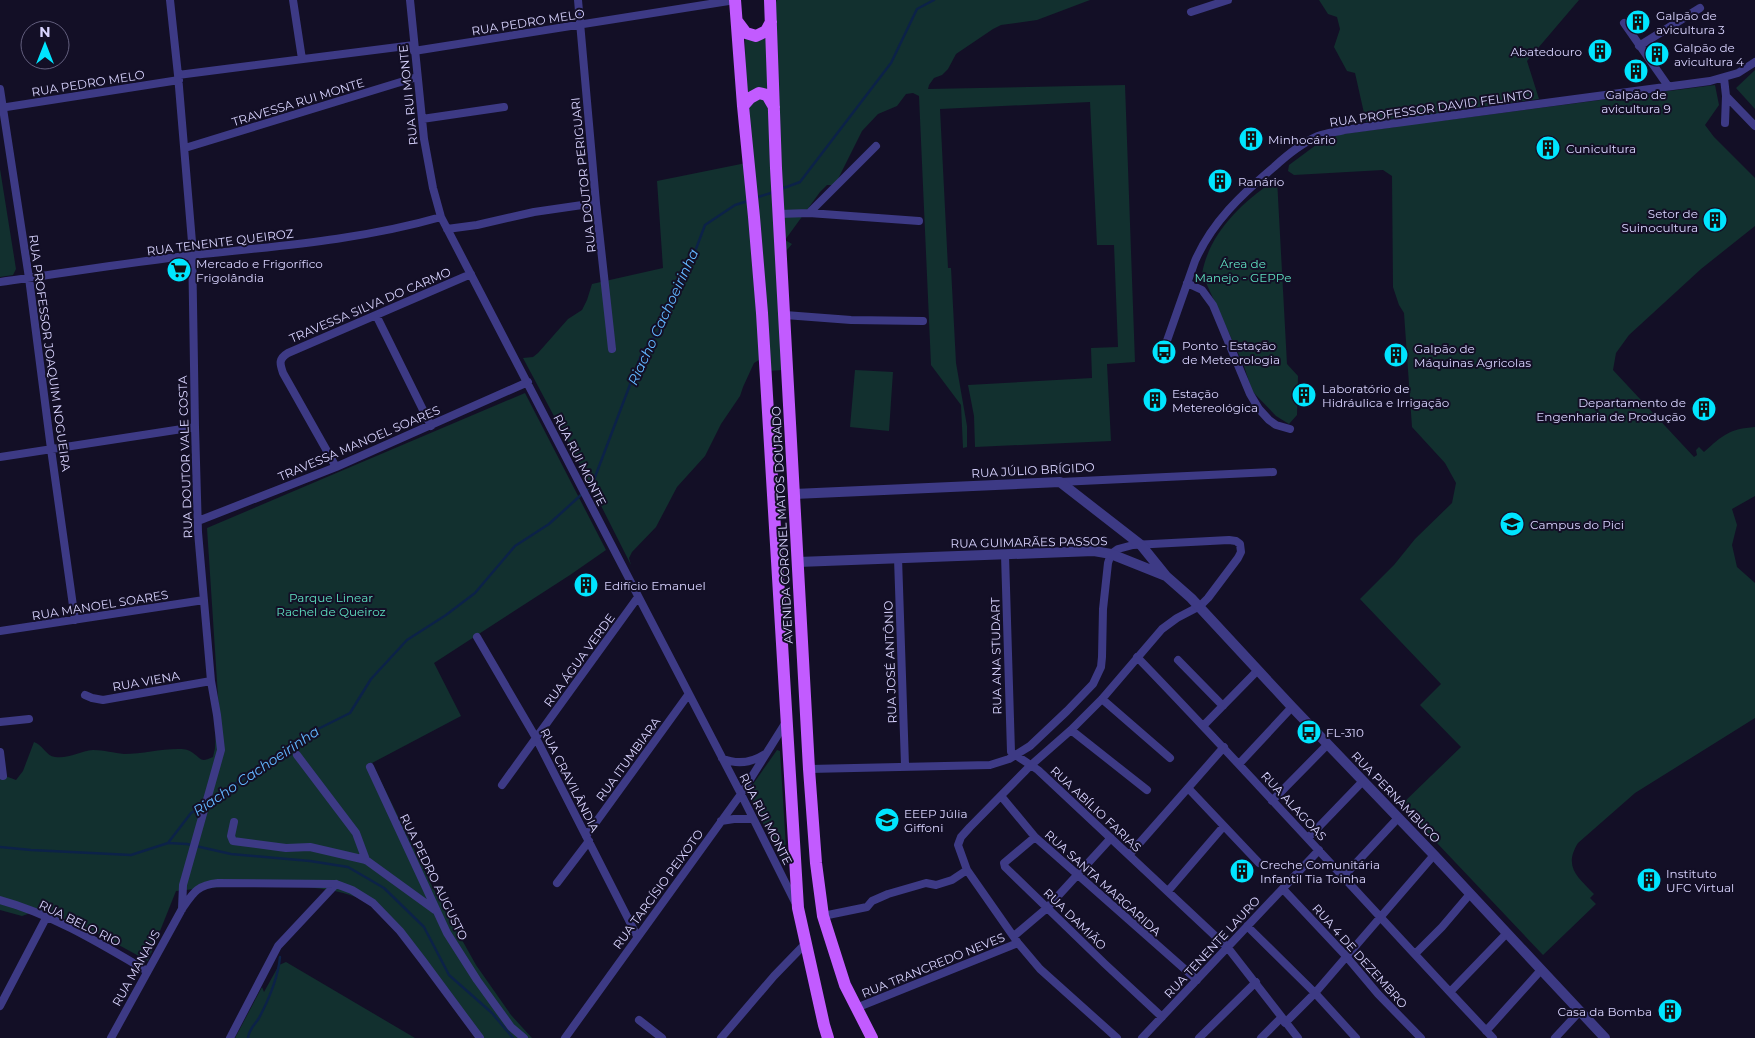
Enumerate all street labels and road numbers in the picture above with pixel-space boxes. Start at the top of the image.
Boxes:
street label: RUA PEDRO MELO [470,6,586,38]
street label: RUA RUI MONTE [395,44,421,146]
street label: RUA PEDRO MELO [30,67,146,99]
street label: TRAVESSA RUI MONTE [230,75,366,129]
street label: RUA PROFESSOR DAVID FELINTO [1328,86,1534,130]
street label: RUA DOUTOR PERIGUARI [567,97,599,253]
street label: RUA TENENTE QUEIROZ [146,226,295,258]
street label: RUA PROFESSOR JOAQUIM NOGUEIRA [26,234,74,473]
street label: TRAVESSA SILVA DO CARMO [287,264,453,346]
street label: RUA DOUTOR VALE COSTA [175,375,195,539]
street label: TRAVESSA MANOEL SOARES [276,402,442,484]
street label: AVENIDA CORONEL MATOS DOURADO [768,406,796,644]
street label: RUA RUI MONTE [550,412,610,508]
street label: RUA JÚLIO BRÍGIDO [971,459,1095,481]
street label: RUA GUIMARÃES PASSOS [950,533,1108,551]
street label: RUA MANOEL SOARES [31,587,169,623]
street label: RUA ANA STUDART [987,597,1005,715]
street label: RUA JOSÉ ANTÔNIO [880,600,900,724]
street label: RUA ÁGUA VERDE [540,611,618,709]
street label: RUA VIENA [111,668,181,694]
street label: RUA ITUMBIARA [593,714,664,804]
street label: RUA CRAVILÂNDIA [537,726,603,835]
street label: RUA PERNAMBUCO [1348,748,1444,846]
street label: RUA ABÍLIO FARIAS [1047,763,1145,855]
street label: RUA ALAGOAS [1258,768,1330,844]
street label: RUA RUI MONTE [736,771,796,867]
street label: RUA PEDRO AUGUSTO [397,811,471,943]
street label: RUA TARCÍSIO PEIXOTO [610,826,706,952]
street label: RUA SANTA MARGARIDA [1042,827,1164,939]
street label: RUA DAMIÃO [1040,885,1110,953]
street label: RUA TENENTE LAURO [1161,893,1263,1001]
street label: RUA BELO RIO [37,897,123,949]
street label: RUA 4 DE DEZEMBRO [1309,901,1411,1011]
street label: RUA MANAUS [109,927,163,1009]
street label: RUA TRANCREDO NEVES [859,929,1007,1001]

